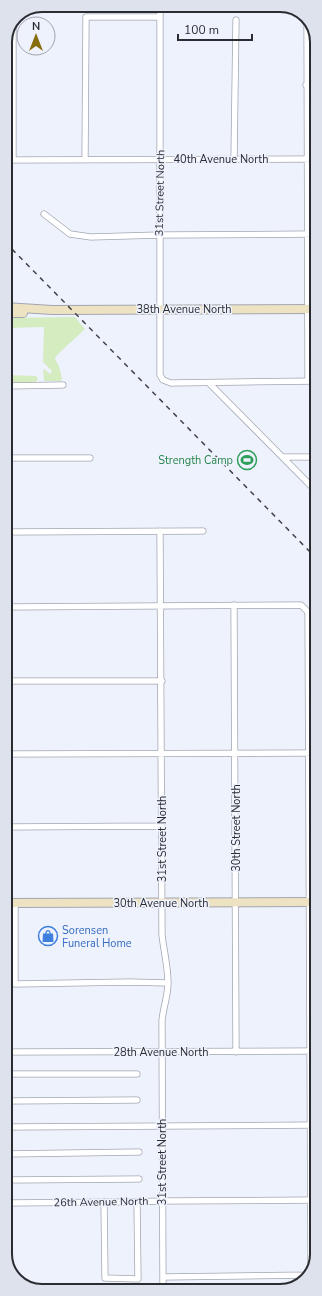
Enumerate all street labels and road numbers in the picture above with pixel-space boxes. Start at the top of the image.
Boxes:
street label: 31st Street North [152,150,168,236]
street label: 40th Avenue North [174,152,268,167]
street label: 38th Avenue North [137,302,231,317]
street label: 30th Street North [229,784,244,872]
street label: 31st Street North [155,796,170,882]
street label: 30th Avenue North [114,896,208,911]
street label: 28th Avenue North [114,1045,208,1060]
street label: 31st Street North [155,1119,170,1205]
street label: 26th Avenue North [53,1194,149,1210]

